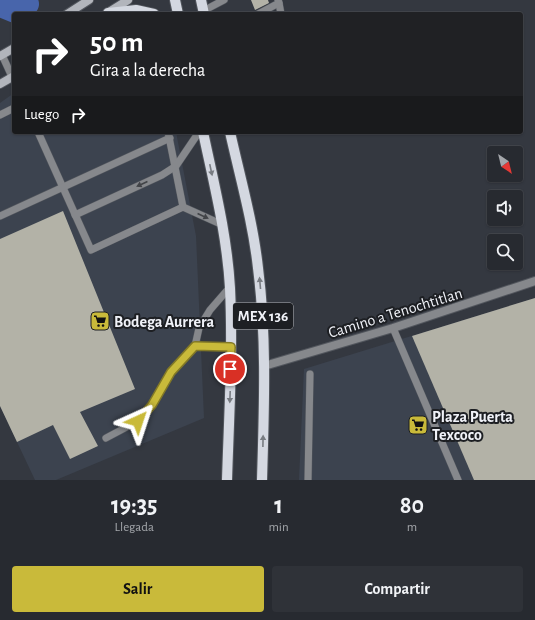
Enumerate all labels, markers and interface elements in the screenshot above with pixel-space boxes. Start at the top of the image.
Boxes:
icon: right [24,28,76,80]
text: 50 m [90,29,144,57]
text: Gira a la derecha [90,62,205,80]
icon: right [67,104,89,126]
text: Luego [24,107,59,122]
north arrow [487,146,523,182]
map controls [487,146,523,270]
one-way arrow [209,164,215,176]
one-way arrow [136,181,147,187]
button: sound [487,190,523,226]
one-way arrow [198,213,209,219]
button: search [487,234,523,270]
one-way arrow [256,277,263,289]
street label: Camino a Tenochtitlan [326,285,464,341]
road number: MEX 136 [233,303,293,329]
supermarket icon: Bodega Aurrera [89,310,111,332]
place label: Bodega Aurrera [114,314,214,330]
pin [213,352,247,386]
icon: arrive [219,358,241,380]
one-way arrow [226,391,233,403]
position arrow [117,400,159,442]
place label: Plaza Puerta Texcoco [432,409,513,443]
supermarket icon: Plaza Puerta Texcoco [407,414,429,436]
one-way arrow [260,434,266,447]
text: 19:35 [111,494,157,518]
text: 1 [274,494,283,518]
text: 80 [400,494,424,518]
text: Llegada [115,521,154,534]
text: min [268,521,289,534]
text: m [407,521,417,534]
button: Salir [12,566,264,612]
button: Compartir [272,566,523,612]

